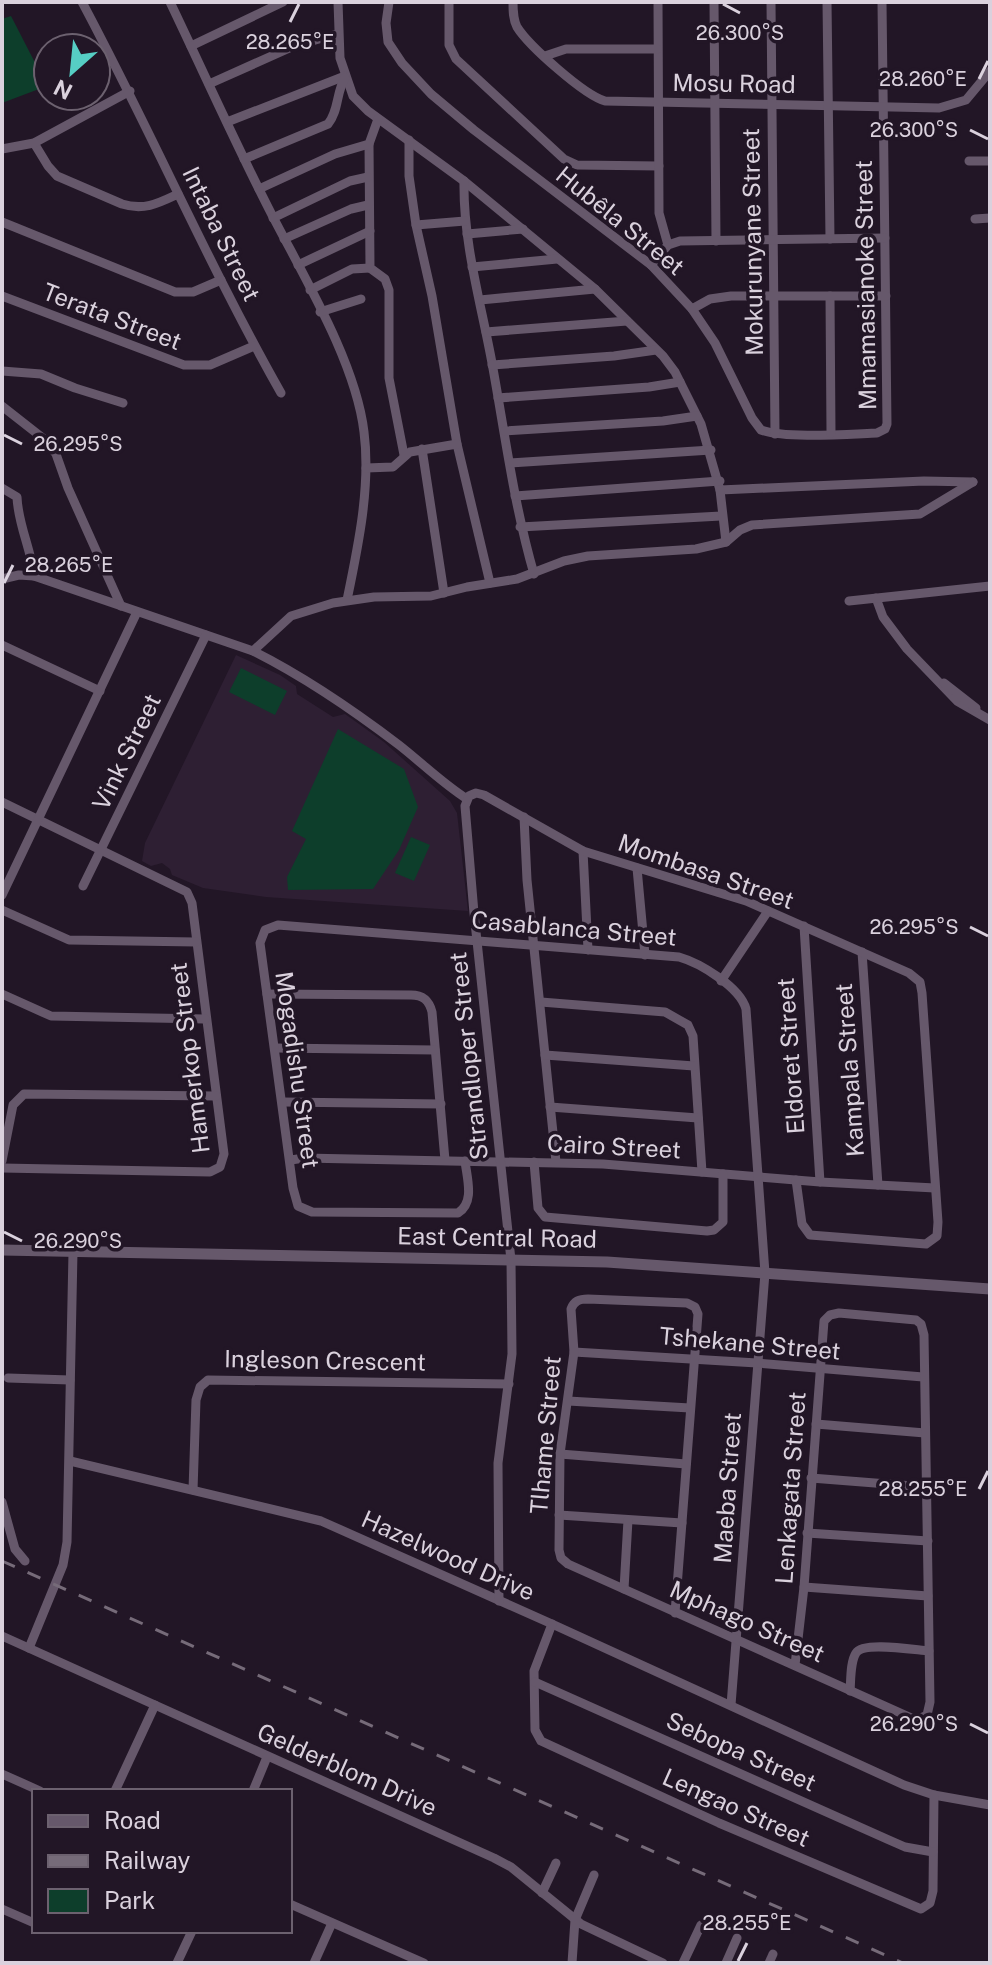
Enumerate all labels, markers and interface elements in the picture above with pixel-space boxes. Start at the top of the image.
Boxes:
text: 26.300°S [696,21,784,45]
text: 28.265°E [246,30,334,54]
north arrow [32,32,112,112]
text: 28.260°E [879,67,967,91]
street label: Mosu Road [672,68,796,98]
text: N [49,74,76,105]
text: 26.300°S [870,118,958,142]
street label: Mokurunyane Street [736,128,768,356]
street label: Hubêla Street [551,160,690,280]
street label: Mmamasianoke Street [849,160,881,410]
street label: Intaba Street [177,162,266,305]
street label: Terata Street [39,277,186,355]
text: 26.295°S [33,432,123,456]
text: 28.265°E [25,553,113,577]
street label: Vink Street [86,689,166,814]
street label: Mombasa Street [615,828,798,914]
street label: Casablanca Street [470,905,678,951]
text: 26.295°S [869,915,959,939]
street label: Strandloper Street [443,951,493,1161]
street label: Hamerkop Street [163,961,215,1155]
street label: Mogadishu Street [270,970,326,1170]
street label: Eldoret Street [771,977,809,1135]
street label: Kampala Street [829,982,869,1158]
street label: Cairo Street [546,1129,682,1163]
street label: East Central Road [397,1221,597,1253]
text: 26.290°S [34,1229,122,1253]
street label: Tshekane Street [658,1321,842,1365]
street label: Ingleson Crescent [224,1344,426,1376]
street label: Tlhame Street [524,1355,566,1515]
street label: Lenkagata Street [769,1391,811,1585]
street label: Maeba Street [708,1411,746,1564]
text: 28.255°E [879,1477,967,1501]
street label: Hazelwood Drive [357,1504,539,1606]
street label: Mphago Street [666,1574,829,1668]
street label: Sebopa Street [662,1706,821,1797]
text: 26.290°S [870,1712,958,1736]
street label: Gelderblom Drive [253,1717,442,1821]
street label: Lengao Street [659,1762,814,1852]
legend [32,1789,292,1933]
text: Road [104,1806,161,1834]
text: Railway [104,1846,190,1874]
text: Park [104,1886,155,1914]
text: 28.255°E [703,1911,791,1935]

